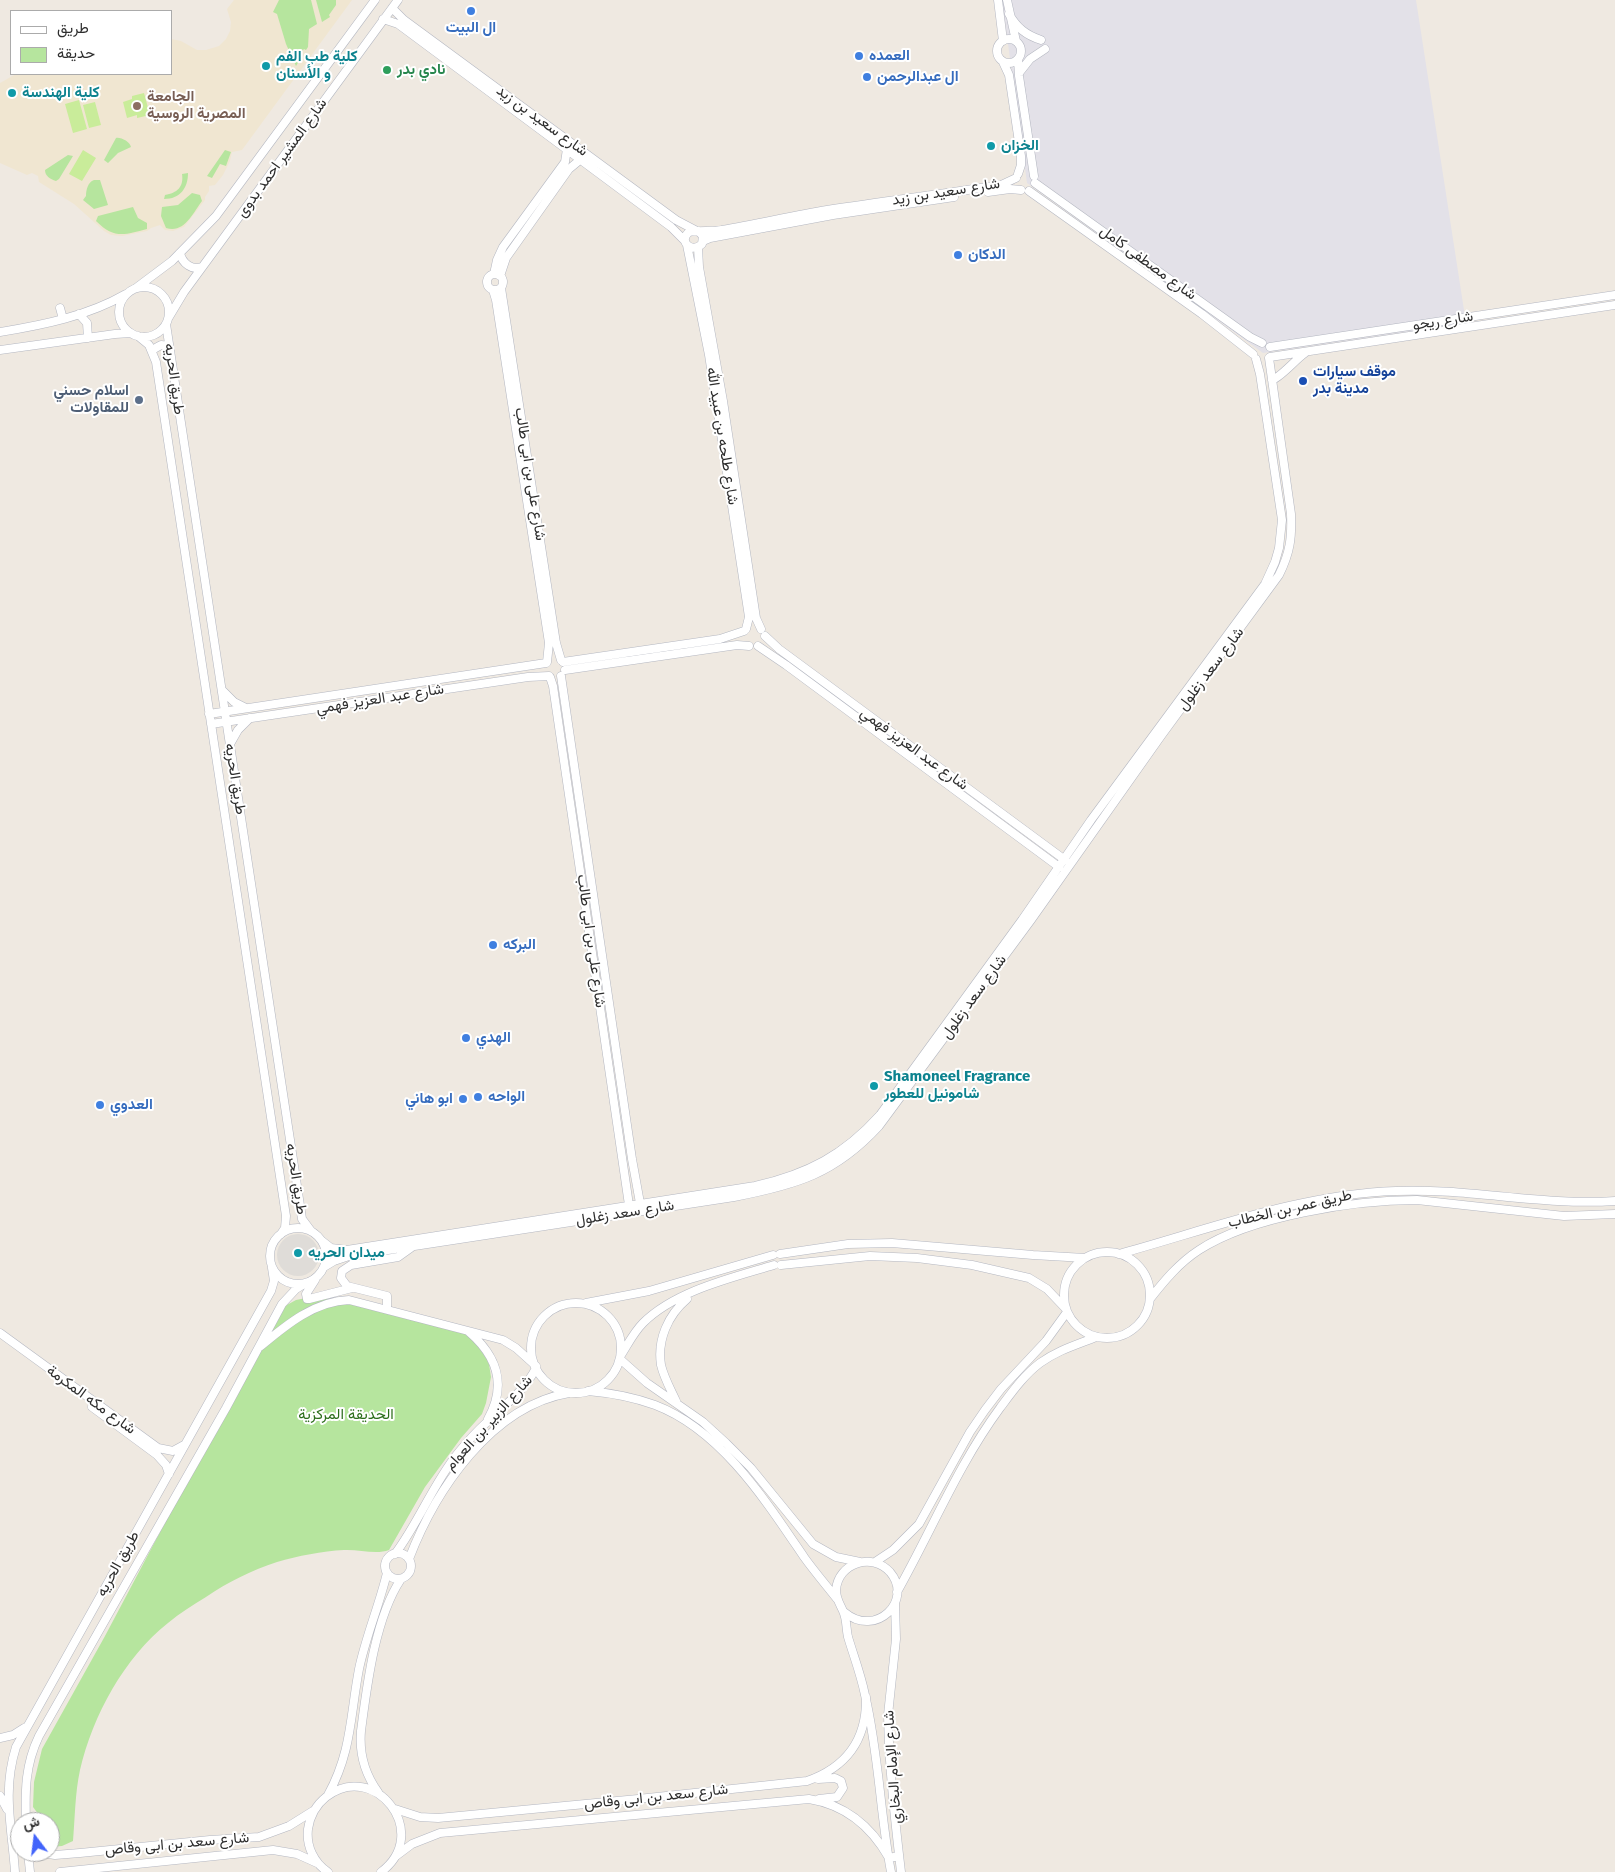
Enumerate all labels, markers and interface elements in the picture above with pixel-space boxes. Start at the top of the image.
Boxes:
marker: ال البيت [465,5,477,17]
legend [10,10,172,75]
text: طريق [57,19,89,37]
place label: ال البيت [446,19,496,37]
text: حديقة [57,44,95,62]
place label: العمده [869,47,910,65]
place label: كلية طب الفم و الأسنان [276,48,358,83]
marker: العمده [853,50,865,62]
marker: كلية طب الفم و الأسنان [260,60,272,72]
place label: نادي بدر [397,61,446,79]
marker: نادي بدر [381,64,393,76]
place label: ال عبدالرحمن [877,68,959,86]
marker: ال عبدالرحمن [861,71,873,83]
street label: شارع سعيد بن زيد [493,82,591,160]
place label: كلية الهندسة [22,84,100,102]
marker: كلية الهندسة [6,87,18,99]
place label: الجامعة المصرية الروسية [147,88,246,123]
street label: شارع المشير احمد بدوى [233,95,331,221]
marker: الجامعة المصرية الروسية [131,100,143,112]
place label: الخزان [1001,137,1039,155]
marker: الخزان [985,140,997,152]
street label: شارع سعيد بن زيد [891,175,1001,209]
street label: شارع مصطفى كامل [1096,222,1200,304]
place label: الدكان [968,246,1006,264]
marker: الدكان [952,249,964,261]
street label: شارع ريجو [1412,307,1474,335]
street label: طريق الحريه [160,342,188,416]
place label: موقف سيارات مدينة بدر [1313,363,1396,398]
street label: شارع طلحه بن عبيد الله [702,366,742,506]
marker: موقف سيارات مدينة بدر [1297,375,1309,387]
place label: اسلام حسني للمقاولات [53,382,129,417]
marker: اسلام حسني للمقاولات [133,394,145,406]
street label: شارع على بن ابى طالب [511,406,549,542]
street label: شارع سعد زغلول [1174,624,1248,714]
street label: شارع عبد العزيز فهمي [315,680,445,718]
street label: شارع عبد العزيز فهمي [856,704,972,794]
street label: طريق الحريه [220,742,250,816]
street label: شارع على بن ابى طالب [573,873,609,1009]
place label: البركه [503,936,536,954]
marker: البركه [487,939,499,951]
street label: شارع سعد زغلول [938,952,1010,1042]
place label: الهدي [476,1029,511,1047]
marker: الهدي [460,1032,472,1044]
place label: Shamoneel Fragrance شامونيل للعطور [884,1068,1030,1103]
marker: Shamoneel Fragrance شامونيل للعطور [868,1080,880,1092]
place label: الواحه [488,1088,525,1106]
place label: ابو هاني [405,1090,453,1108]
marker: الواحه [472,1091,484,1103]
marker: ابو هاني [457,1093,469,1105]
place label: العدوي [110,1096,153,1114]
marker: العدوي [94,1099,106,1111]
street label: طريق الحريه [281,1142,311,1216]
street label: طريق عمر بن الخطاب [1226,1186,1354,1232]
street label: شارع سعد زغلول [575,1196,675,1230]
place label: ميدان الحريه [308,1244,385,1262]
marker: ميدان الحريه [292,1247,304,1259]
street label: شارع مكه المكرمة [43,1362,139,1438]
street label: شارع الزبير بن العوام [441,1372,537,1474]
park label: الحديقة المركزية [298,1406,394,1424]
street label: طريق الحريه [93,1528,143,1600]
street label: شارع الإمام البخاري [880,1710,906,1824]
street label: شارع سعد بن ابى وقاص [583,1780,729,1814]
north arrow [10,1812,60,1862]
text: ش [21,1813,42,1833]
street label: شارع سعد بن ابى وقاص [104,1829,250,1859]

